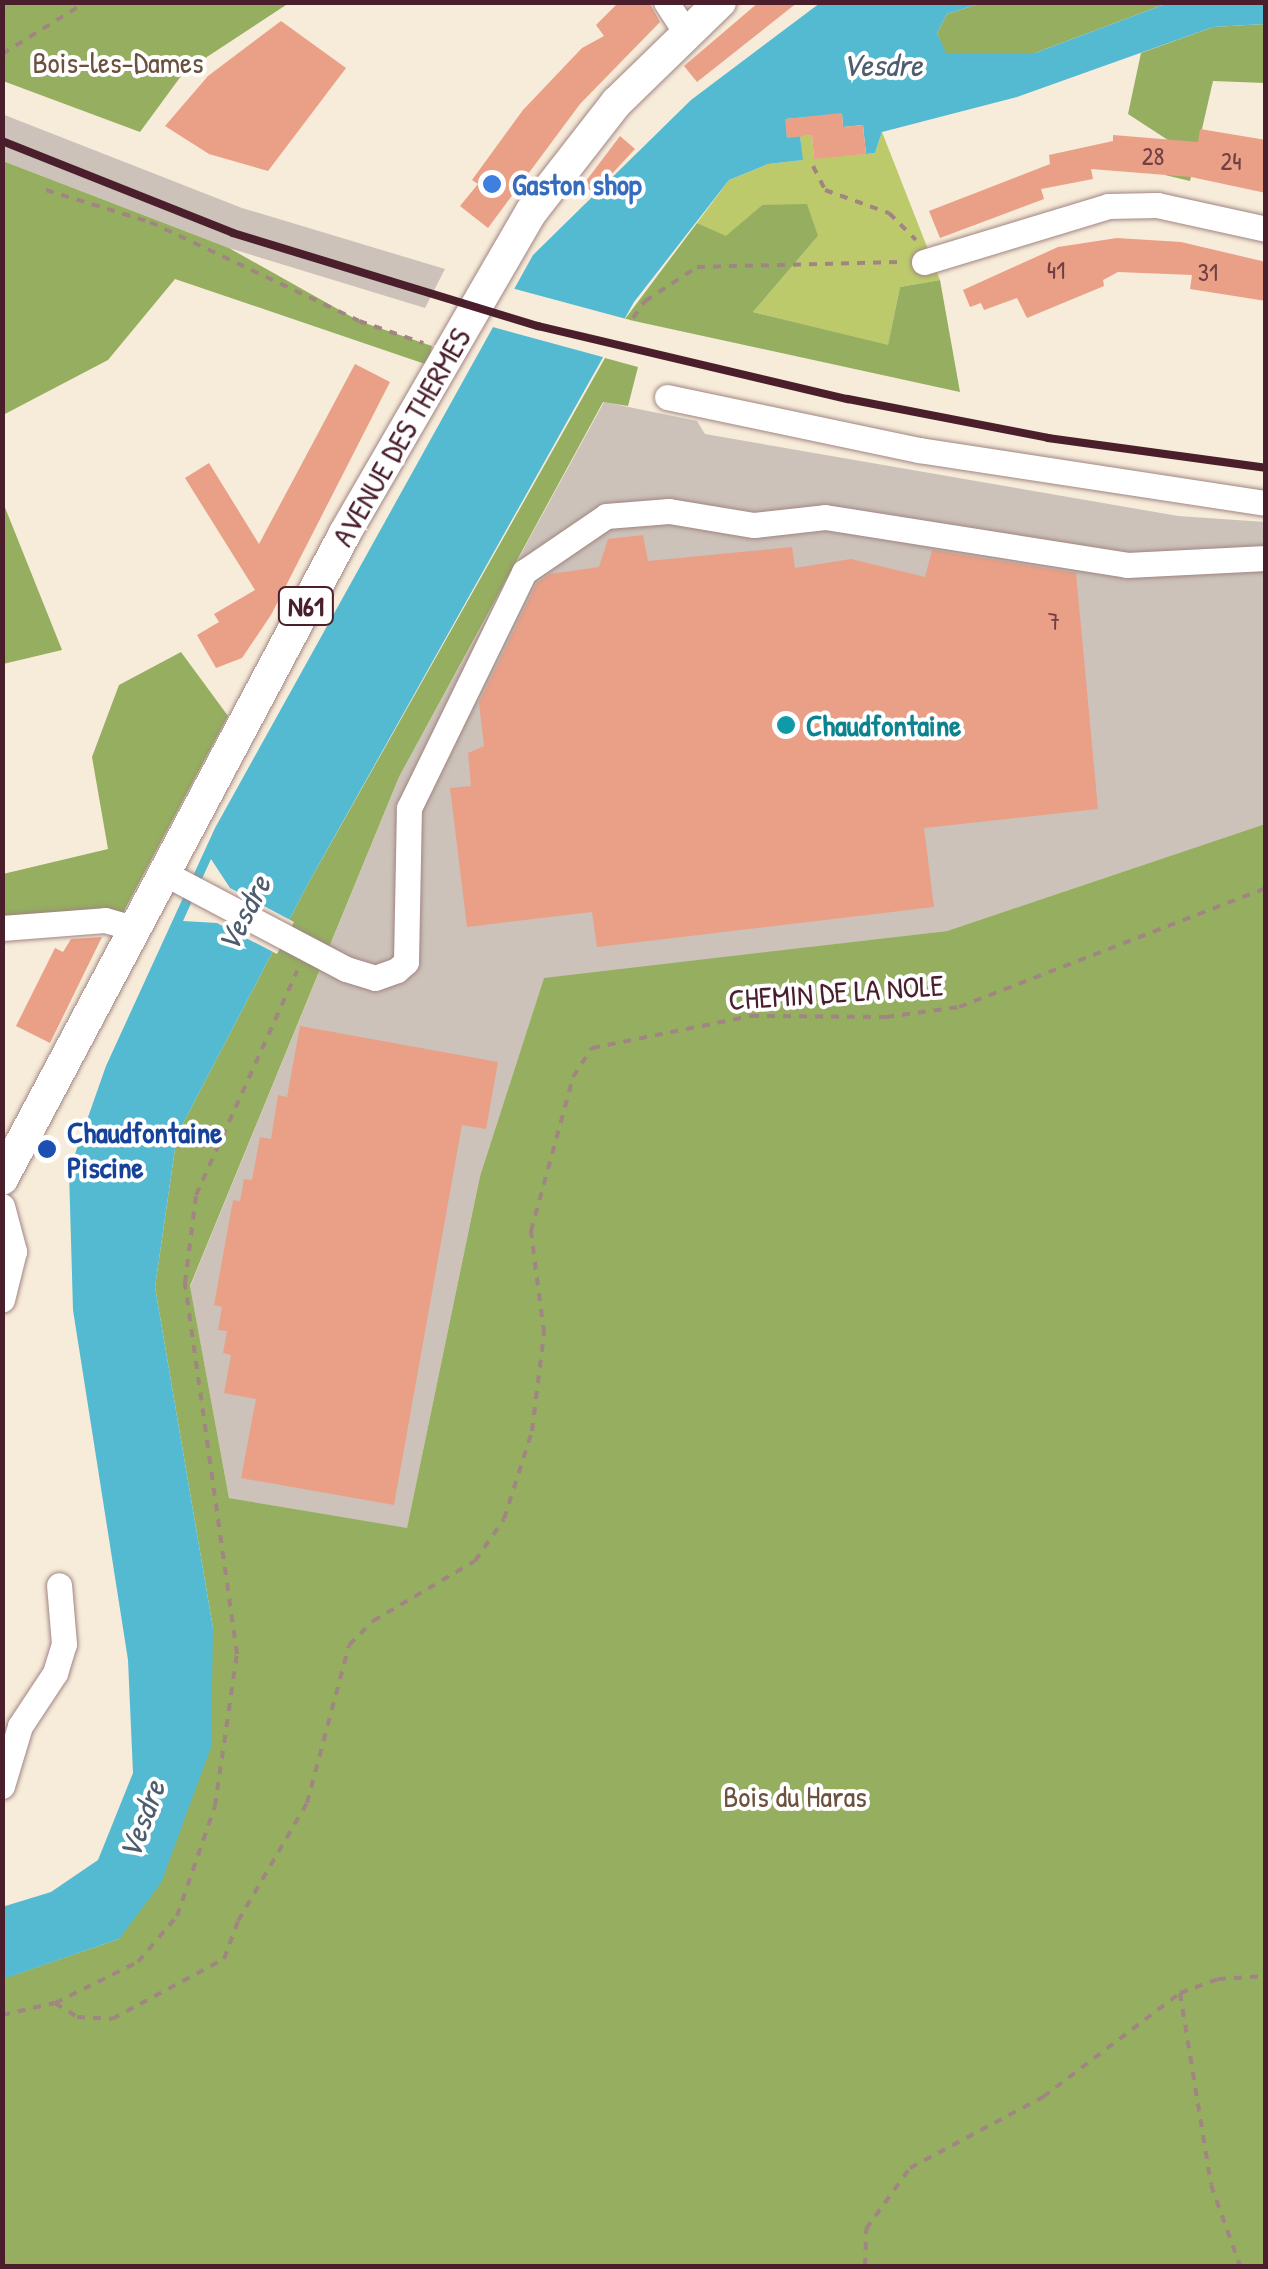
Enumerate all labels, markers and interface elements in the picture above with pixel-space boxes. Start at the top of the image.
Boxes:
park label: Bois-les-Dames [32,44,204,80]
water label: Vesdre [842,46,922,84]
house number: 28 [1142,141,1164,171]
house number: 24 [1220,146,1242,176]
place label: Gaston shop [512,166,642,202]
marker: Gaston shop [481,173,503,195]
house number: 41 [1047,255,1065,285]
house number: 31 [1198,257,1218,287]
street label: AVENUE DES THERMES [324,322,478,552]
road number: N61 [276,583,336,629]
house number: 7 [1048,606,1060,636]
place label: Chaudfontaine [806,707,961,743]
marker: Chaudfontaine [775,714,797,736]
water label: Vesdre [209,869,279,959]
street label: CHEMIN DE LA NOLE [727,967,945,1017]
place label: Chaudfontaine Piscine [67,1114,222,1184]
marker: Chaudfontaine Piscine [36,1138,58,1160]
water label: Vesdre [110,1776,174,1864]
park label: Bois du Haras [723,1778,867,1814]

